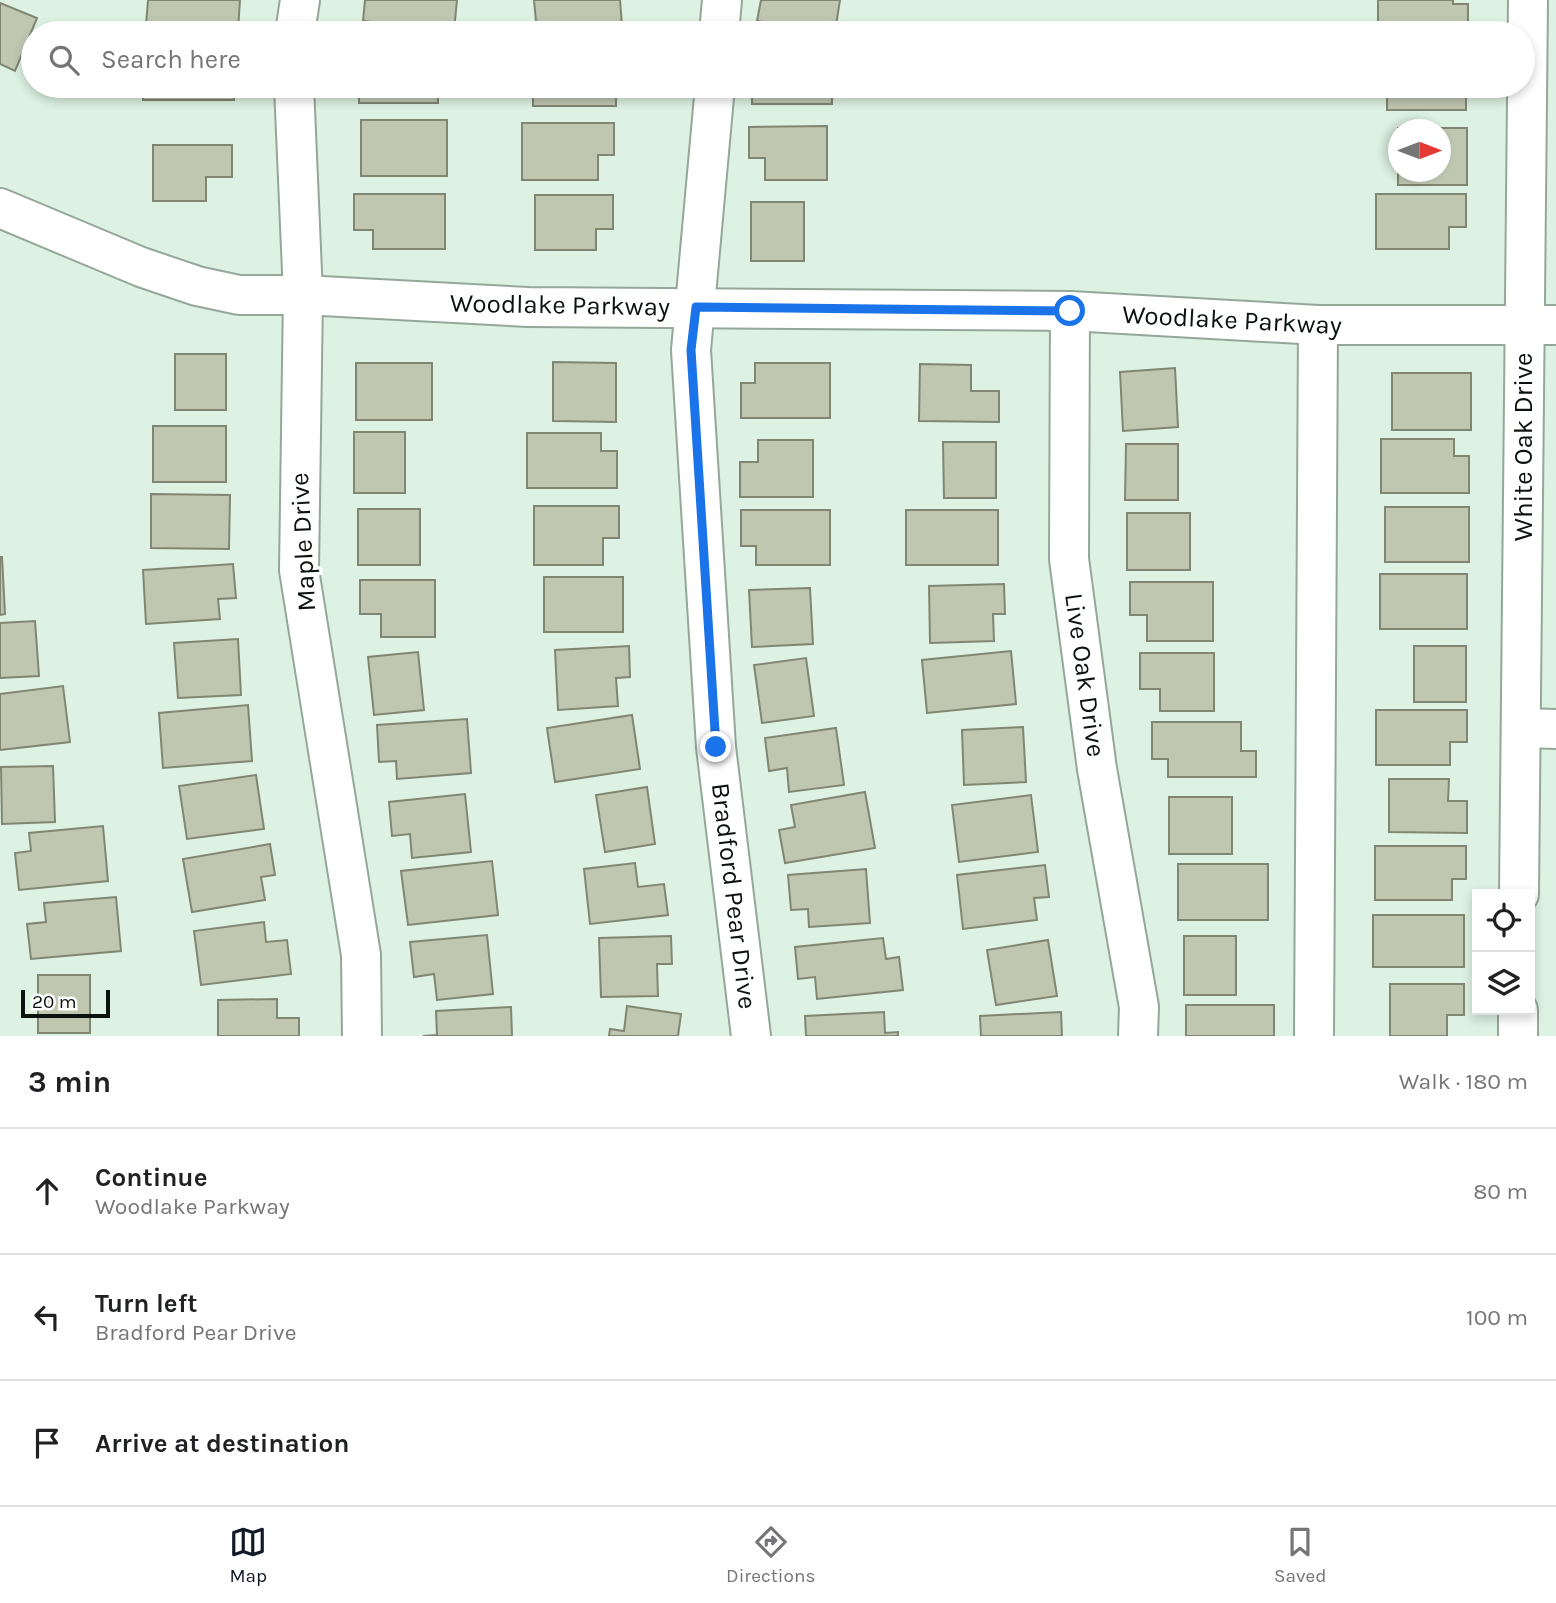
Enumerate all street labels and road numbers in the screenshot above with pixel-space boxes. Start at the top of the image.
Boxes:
street label: Woodlake Parkway [450,288,670,322]
street label: Woodlake Parkway [1121,299,1343,341]
street label: White Oak Drive [1508,353,1539,541]
street label: Maple Drive [284,472,322,612]
street label: Live Oak Drive [1058,591,1112,759]
street label: Bradford Pear Drive [705,781,763,1011]

